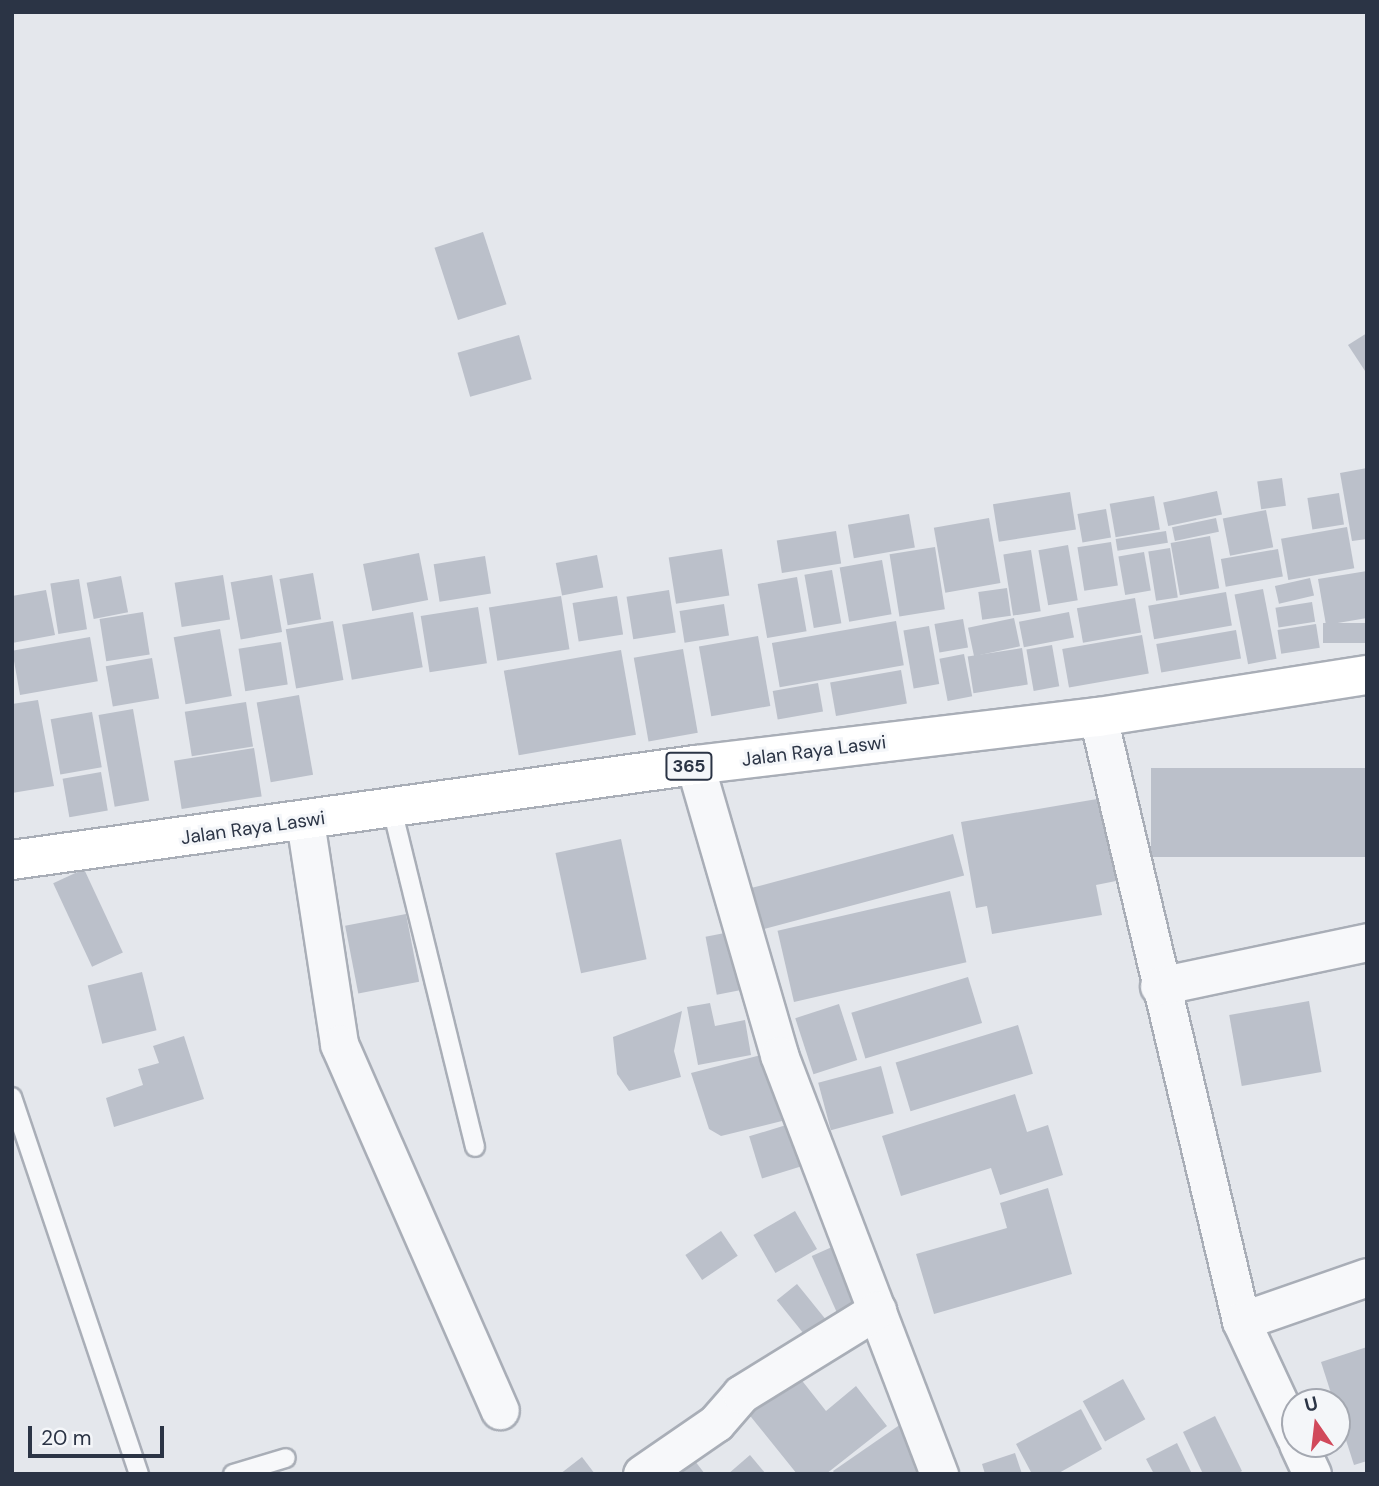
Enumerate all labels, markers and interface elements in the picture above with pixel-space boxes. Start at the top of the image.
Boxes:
street label: Jalan Raya Laswi [740,731,888,771]
road number: 365 [664,752,714,780]
street label: Jalan Raya Laswi [179,807,327,849]
north arrow [1281,1388,1351,1458]
text: U [1302,1390,1321,1418]
scale bar [32,1412,168,1456]
text: 20 m [41,1424,92,1452]

